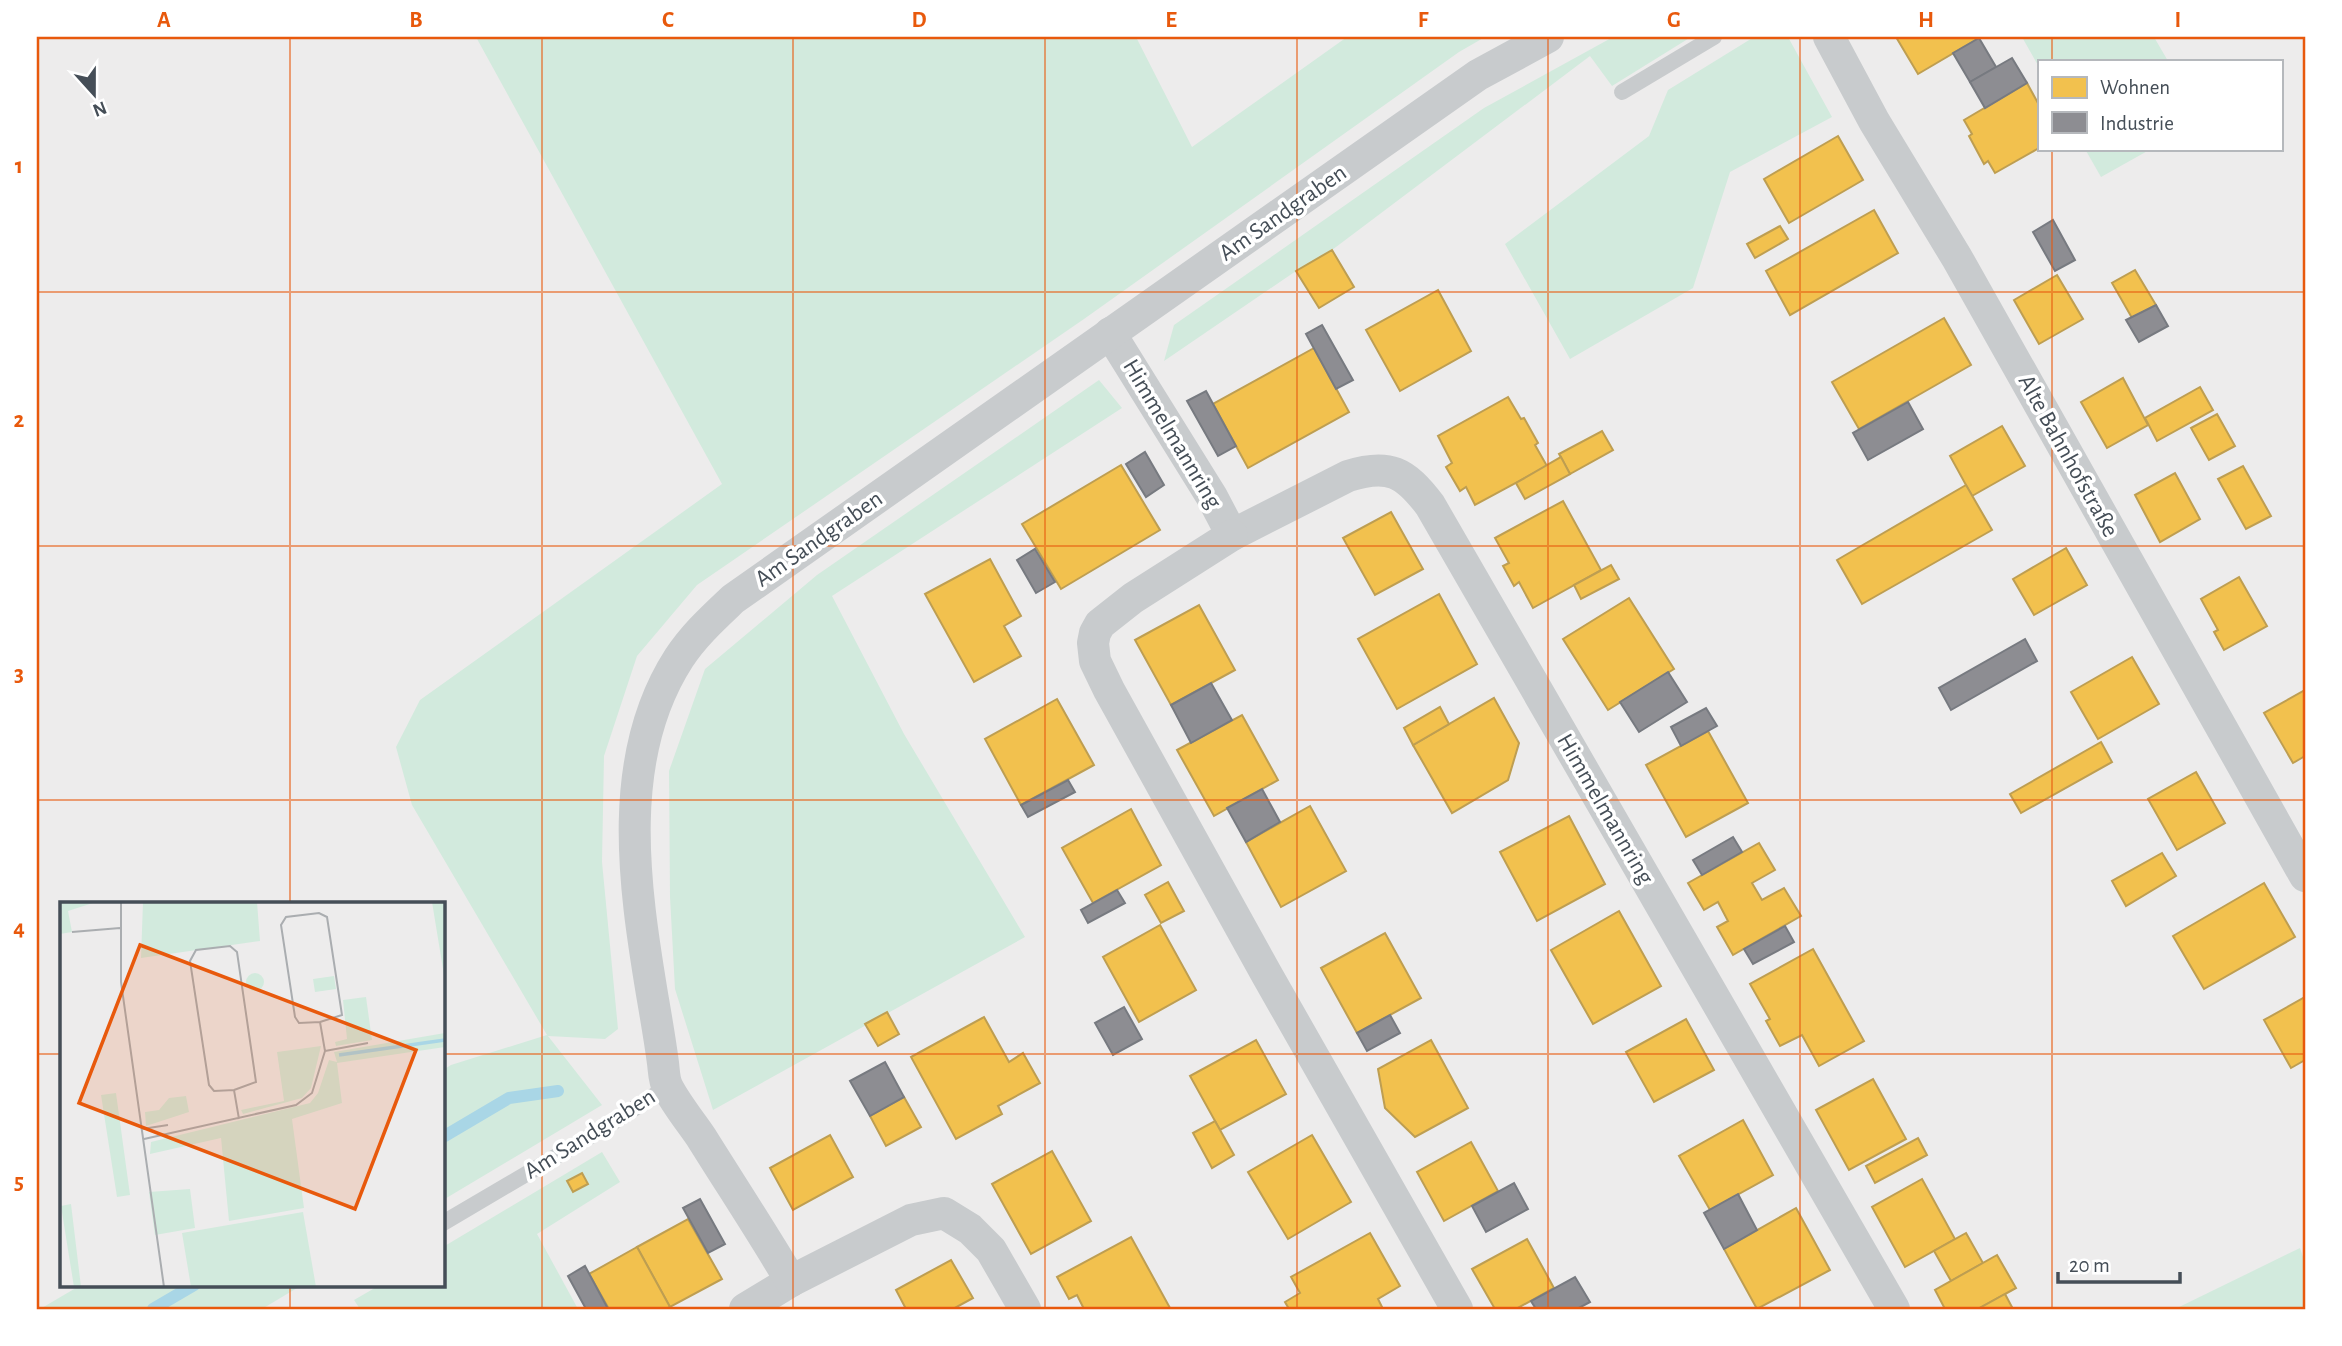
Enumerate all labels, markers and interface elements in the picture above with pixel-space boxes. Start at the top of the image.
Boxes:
text: A [157,9,171,32]
text: B [409,9,423,32]
text: C [662,9,674,32]
text: D [911,9,927,32]
text: E [1165,9,1177,32]
text: F [1418,9,1429,32]
text: G [1667,9,1681,32]
text: H [1918,9,1934,32]
text: I [2175,9,2181,32]
north arrow [60,60,130,130]
legend [2038,60,2282,150]
text: Wohnen [2100,77,2170,98]
text: N [90,97,109,120]
text: Industrie [2100,113,2174,134]
text: 1 [15,155,23,178]
street label: Am Sandgraben [1215,160,1351,266]
street label: Himmelmannring [1118,355,1226,513]
street label: Alte Bahnhofstraße [2014,371,2122,541]
text: 2 [14,409,25,432]
street label: Am Sandgraben [751,486,887,592]
text: 3 [14,663,24,686]
street label: Himmelmannring [1552,730,1658,889]
inset map [60,902,444,1286]
text: 4 [13,917,25,940]
street label: Am Sandgraben [520,1084,660,1184]
text: 5 [14,1171,24,1194]
scale bar [2058,1241,2181,1285]
text: 20 m [2069,1255,2110,1276]

